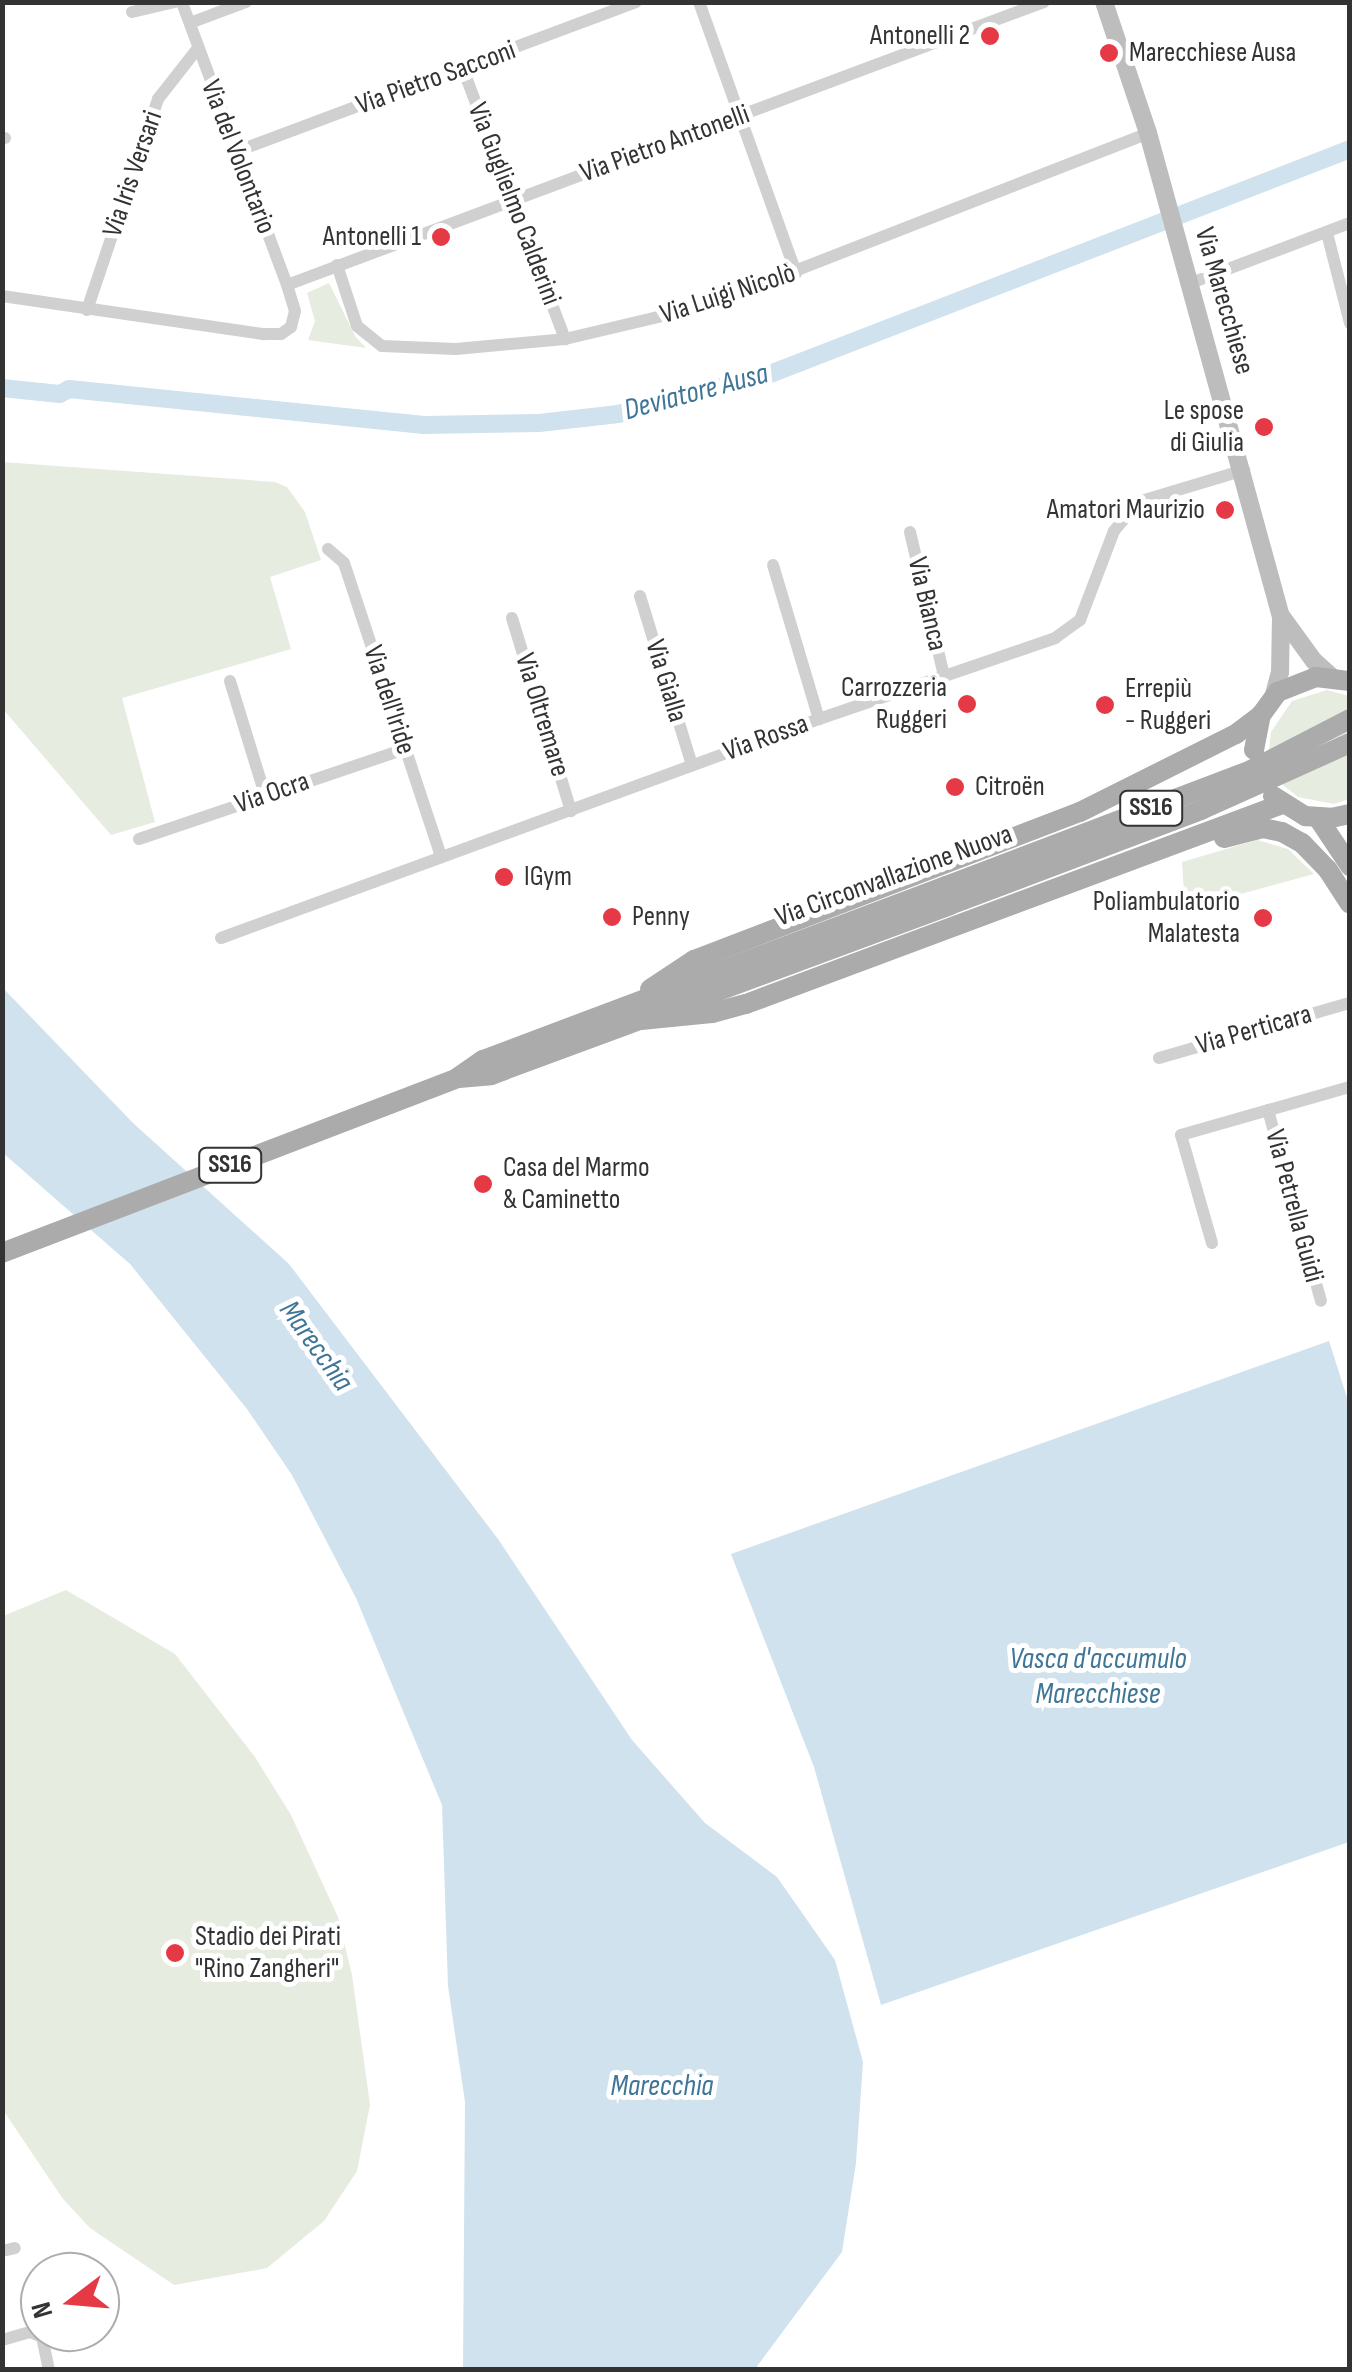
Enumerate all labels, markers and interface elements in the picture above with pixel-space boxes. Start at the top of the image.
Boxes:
place label: Antonelli 2 [870,19,970,53]
marker: Antonelli 2 [979,25,1001,47]
street label: Via Pietro Sacconi [352,34,520,122]
place label: Marecchiese Ausa [1129,36,1296,70]
marker: Marecchiese Ausa [1098,42,1120,64]
street label: Via del Volontario [193,75,283,239]
street label: Via Guglielmo Calderini [460,98,568,310]
street label: Via Pietro Antonelli [576,98,754,190]
street label: Via Iris Versari [96,107,170,241]
place label: Antonelli 1 [323,220,421,254]
street label: Via Marecchiese [1187,224,1261,378]
marker: Antonelli 1 [430,226,452,248]
street label: Via Luigi Nicolò [656,256,800,332]
water label: Deviatore Ausa [620,355,772,429]
place label: Le spose di Giulia [1164,394,1244,460]
marker: Le spose di Giulia [1253,416,1275,438]
place label: Amatori Maurizio [1047,493,1205,527]
marker: Amatori Maurizio [1214,499,1236,521]
street label: Via Bianca [900,554,954,654]
street label: Via Gialla [638,636,694,726]
street label: Via dell'Iride [356,641,422,759]
street label: Via Oltremare [507,649,577,781]
place label: Carrozzeria Ruggeri [841,671,947,737]
place label: Errepiù - Ruggeri [1125,672,1211,738]
marker: Carrozzeria Ruggeri [956,693,978,715]
marker: Errepiù - Ruggeri [1094,694,1116,716]
street label: Via Rossa [719,707,813,769]
street label: Via Ocra [230,765,314,821]
place label: Citroën [975,770,1045,804]
marker: Citroën [944,776,966,798]
road number: SS16 [1118,788,1184,828]
street label: Via Circonvallazione Nuova [771,818,1017,934]
place label: IGym [524,860,572,894]
marker: IGym [493,866,515,888]
place label: Poliambulatorio Malatesta [1093,885,1240,951]
place label: Penny [632,900,690,934]
marker: Poliambulatorio Malatesta [1250,905,1276,931]
marker: Penny [601,906,623,928]
street label: Via Perticara [1193,998,1315,1062]
street label: Via Petrella Guidi [1257,1126,1331,1286]
road number: SS16 [198,1145,262,1185]
place label: Casa del Marmo & Caminetto [503,1151,650,1217]
marker: Casa del Marmo & Caminetto [472,1173,494,1195]
water label: Marecchia [271,1294,361,1398]
water label: Vasca d'accumulo Marecchiese [1009,1641,1187,1712]
place label: Stadio dei Pirati "Rino Zangheri" [195,1920,341,1986]
marker: Stadio dei Pirati "Rino Zangheri" [164,1942,186,1964]
water label: Marecchia [611,2068,713,2104]
north arrow [20,2252,120,2352]
text: N [25,2298,61,2322]

